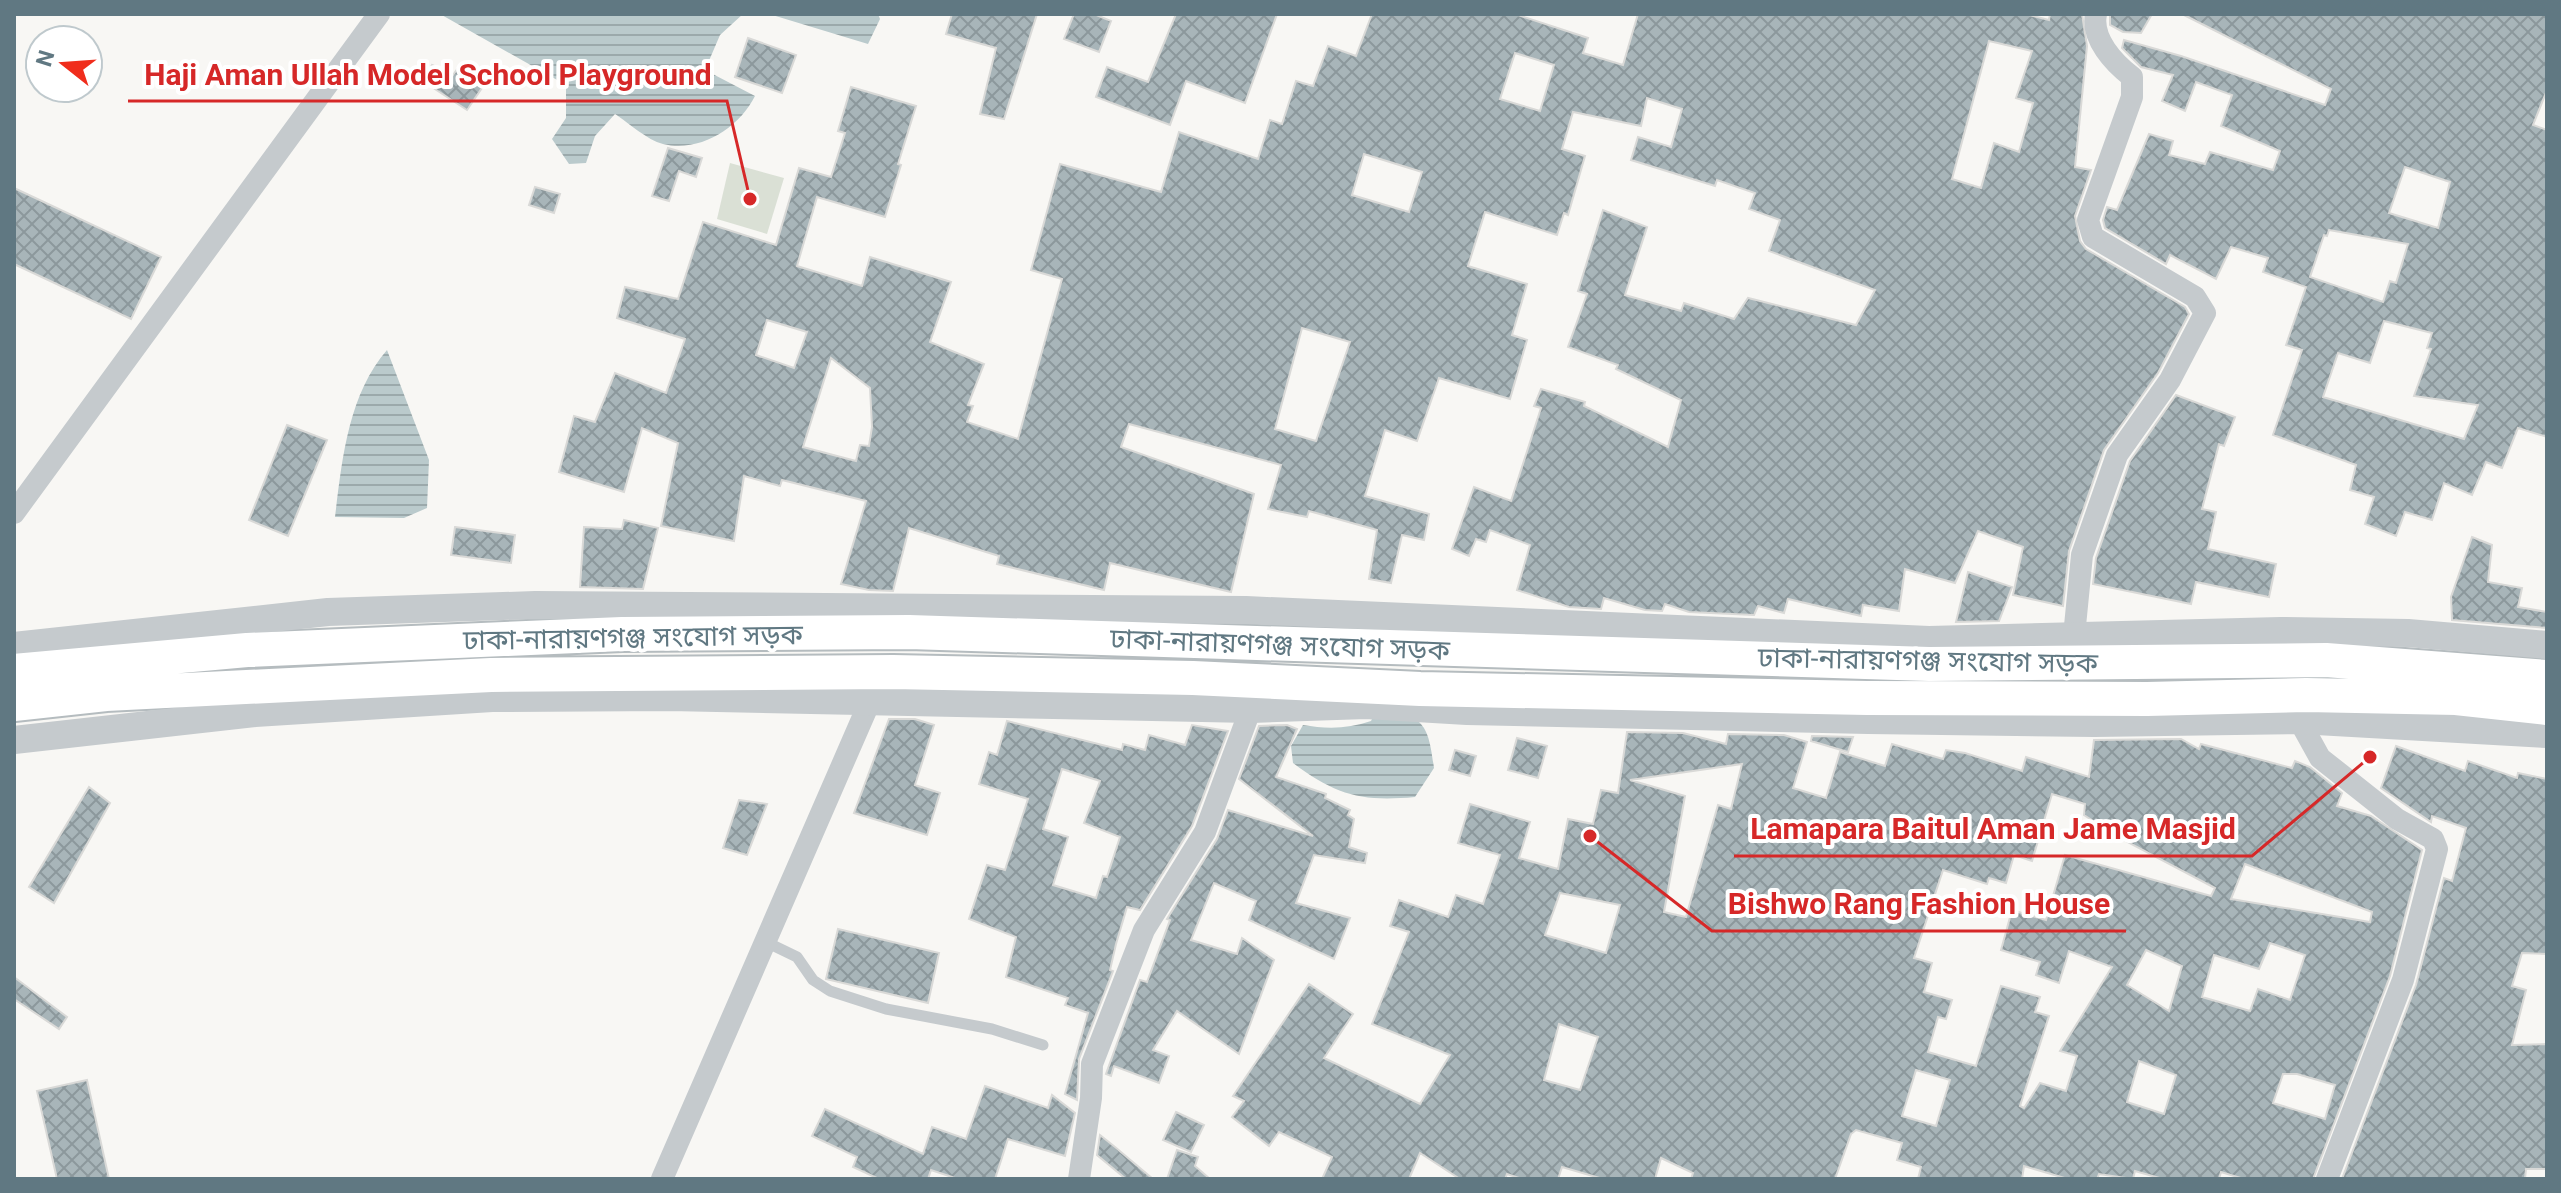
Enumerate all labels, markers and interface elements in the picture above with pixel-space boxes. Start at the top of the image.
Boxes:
north arrow [24,24,104,104]
text: N [31,47,60,69]
callout: Haji Aman Ullah Model School Playground [128,47,727,101]
text: Haji Aman Ullah Model School Playground [144,57,712,92]
street label: ঢাকা-নারায়ণগঞ্জ সংযোগ সড়ক [462,618,804,657]
street label: ঢাকা-নারায়ণগঞ্জ সংযোগ সড়ক [1108,622,1451,667]
street label: ঢাকা-নারায়ণগঞ্জ সংযোগ সড়ক [1757,641,2099,680]
callout: Lamapara Baitul Aman Jame Masjid [1734,802,2252,856]
text: Lamapara Baitul Aman Jame Masjid [1750,811,2236,846]
callout: Bishwo Rang Fashion House [1712,877,2126,931]
text: Bishwo Rang Fashion House [1728,886,2110,921]

